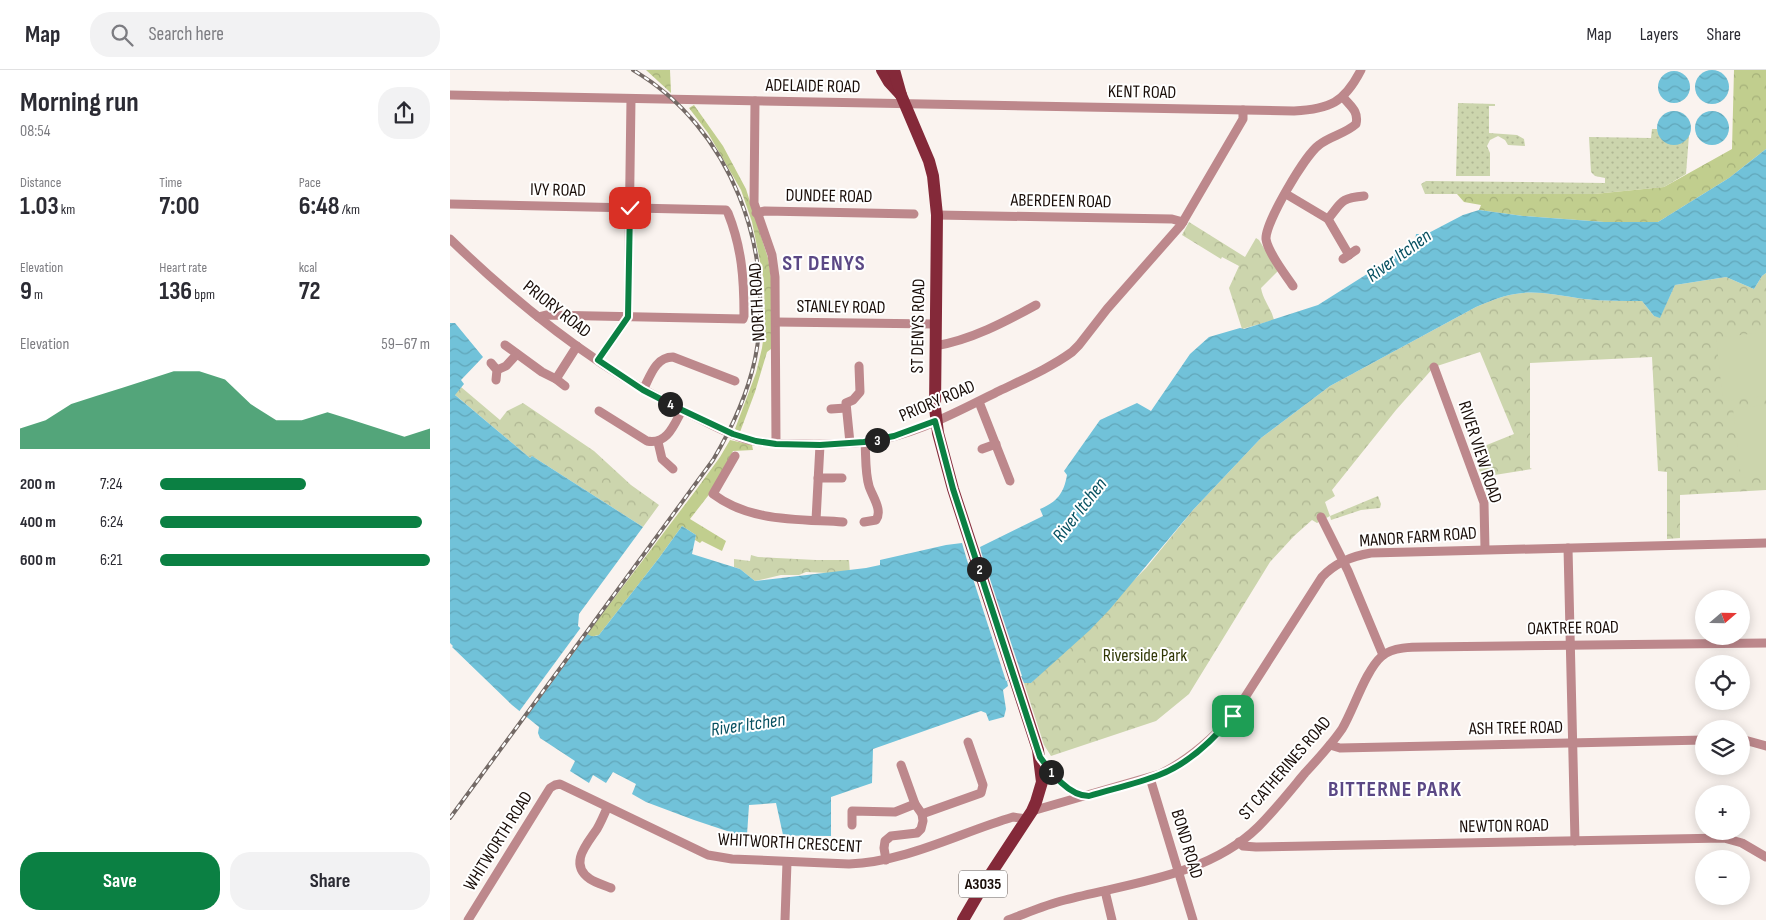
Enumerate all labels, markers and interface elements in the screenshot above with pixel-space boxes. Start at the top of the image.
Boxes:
search box [90,12,440,57]
text: Map [25,20,60,49]
icon: search [108,21,136,49]
text: Search here [148,23,224,46]
text: Map [1587,24,1612,45]
text: Layers [1640,24,1679,45]
text: Share [1707,24,1741,45]
street label: ADELAIDE ROAD [764,75,861,97]
street label: KENT ROAD [1108,81,1176,103]
text: Morning run [20,86,139,119]
button: share [378,87,430,139]
text: 08:54 [20,122,50,141]
text: Distance [20,174,61,191]
text: Time [159,174,182,191]
text: Pace [299,174,321,191]
street label: IVY ROAD [530,179,586,201]
street label: DUNDEE ROAD [785,185,873,207]
pin [609,187,651,229]
street label: ABERDEEN ROAD [1009,190,1112,212]
text: 1.03 [20,191,59,222]
text: 7:00 [159,191,200,222]
text: 6:48 [299,191,339,222]
icon: check [616,194,644,222]
text: km [59,201,75,218]
text: /km [339,201,360,218]
water label: River Itchen [1362,225,1436,287]
district label: ST DENYS [782,250,866,277]
text: Elevation [20,259,63,276]
text: Heart rate [159,259,207,276]
text: kcal [299,259,317,276]
street label: NORTH ROAD [744,262,770,342]
text: 9 [20,276,32,307]
text: 136 [159,276,192,307]
text: 72 [299,276,320,307]
street label: PRIORY ROAD [519,276,595,342]
street label: ST DENYS ROAD [907,278,929,374]
text: m [32,286,43,303]
text: bpm [192,286,215,303]
street label: STANLEY ROAD [796,296,886,318]
text: Elevation [20,335,69,354]
text: 59–67 m [381,335,430,354]
street label: PRIORY ROAD [896,376,978,426]
pin: 4 [658,392,682,416]
text: 4 [667,396,674,413]
street label: RIVER VIEW ROAD [1454,398,1506,506]
pin: 3 [864,428,890,452]
text: 3 [874,432,881,449]
water label: River Itchen [1048,473,1112,547]
text: 200 m [20,475,55,494]
text: 7:24 [100,475,123,494]
text: 400 m [20,513,56,532]
text: 6:24 [100,513,123,532]
street label: MANOR FARM ROAD [1359,522,1477,552]
text: 600 m [20,551,56,570]
text: 6:21 [100,551,122,570]
pin: 2 [966,556,992,582]
text: 2 [976,561,983,578]
north arrow [1695,590,1750,645]
map controls [1695,590,1750,905]
street label: OAKTREE ROAD [1527,617,1619,639]
park label: Riverside Park [1103,645,1187,666]
button: locate [1695,655,1750,710]
pin [1212,695,1254,737]
icon: arrive [1219,702,1247,730]
water label: River Itchen [709,708,787,742]
street label: ST CATHERINES ROAD [1234,712,1336,824]
street label: ASH TREE ROAD [1468,717,1563,739]
button: layers [1695,720,1750,775]
pin: 1 [1038,760,1064,784]
text: 1 [1049,764,1054,781]
district label: BITTERNE PARK [1328,776,1462,803]
button: + [1695,785,1750,840]
street label: WHITWORTH ROAD [459,787,537,895]
street label: BOND ROAD [1167,807,1207,881]
street label: NEWTON ROAD [1459,815,1549,837]
street label: WHITWORTH CRESCENT [717,829,863,857]
button: − [1695,850,1750,905]
button: Save [20,852,220,910]
button: Share [230,852,430,910]
road number: A3035 [959,871,1007,898]

